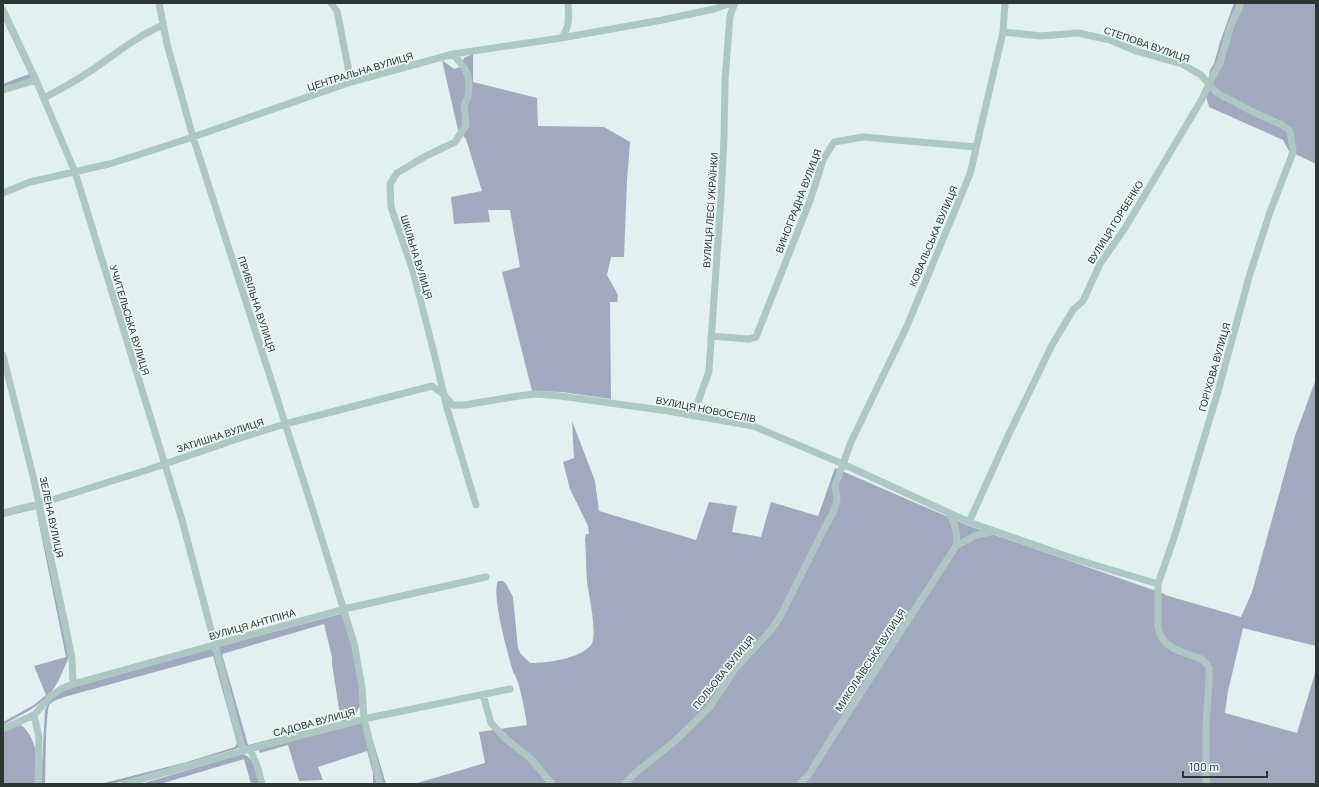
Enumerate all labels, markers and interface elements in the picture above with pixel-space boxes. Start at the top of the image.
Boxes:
street label: СТЕПОВА ВУЛИЦЯ [1102,24,1192,64]
street label: ЦЕНТРАЛЬНА ВУЛИЦЯ [306,49,414,93]
street label: ВИНОГРАДНА ВУЛИЦЯ [773,147,823,255]
street label: ВУЛИЦЯ ЛЕСІ УКРАЇНКИ [700,152,720,268]
street label: ВУЛИЦЯ ГОРБЕНКО [1084,178,1146,266]
street label: КОВАЛЬСЬКА ВУЛИЦЯ [906,184,960,288]
street label: ШКІЛЬНА ВУЛИЦЯ [398,213,436,301]
street label: ПРИВІЛЬНА ВУЛИЦЯ [236,254,278,354]
street label: УЧИТЕЛЬСЬКА ВУЛИЦЯ [107,263,153,377]
street label: ГОРІХОВА ВУЛИЦЯ [1196,321,1232,413]
street label: ВУЛИЦЯ НОВОСЕЛІВ [655,393,757,425]
street label: ЗАТИШНА ВУЛИЦЯ [175,415,265,455]
street label: ЗЕЛЕНА ВУЛИЦЯ [38,475,66,559]
street label: ВУЛИЦЯ АНТІПІНА [207,606,297,642]
street label: МИКОЛАЇВСЬКА ВУЛИЦЯ [832,606,908,714]
street label: ПОЛЬОВА ВУЛИЦЯ [690,633,756,711]
street label: САДОВА ВУЛИЦЯ [272,705,356,739]
scale bar [1183,753,1267,779]
text: 100 m [1189,759,1219,773]

